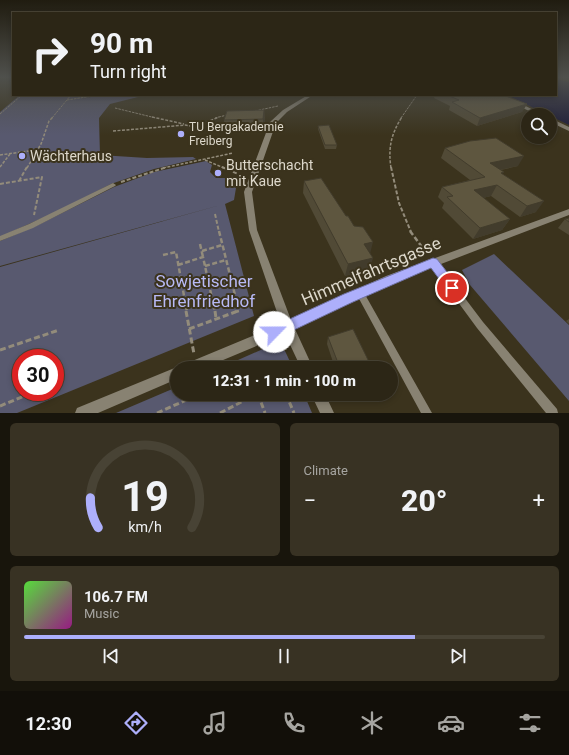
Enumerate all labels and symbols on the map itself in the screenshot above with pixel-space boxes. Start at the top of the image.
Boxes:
place label: TU Bergakademie Freiberg [189,120,284,148]
marker: TU Bergakademie Freiberg [176,129,186,139]
place label: Wächterhaus [30,148,112,164]
marker: Wächterhaus [17,151,27,161]
place label: Butterschacht mit Kaue [226,157,314,189]
marker: Butterschacht mit Kaue [213,168,223,178]
street label: Himmelfahrtsgasse [298,233,444,309]
park label: Sowjetischer Ehrenfriedhof [153,271,255,311]
pin [435,271,469,305]
position arrow [253,311,295,353]
speed limit sign: 30 [12,349,64,401]

